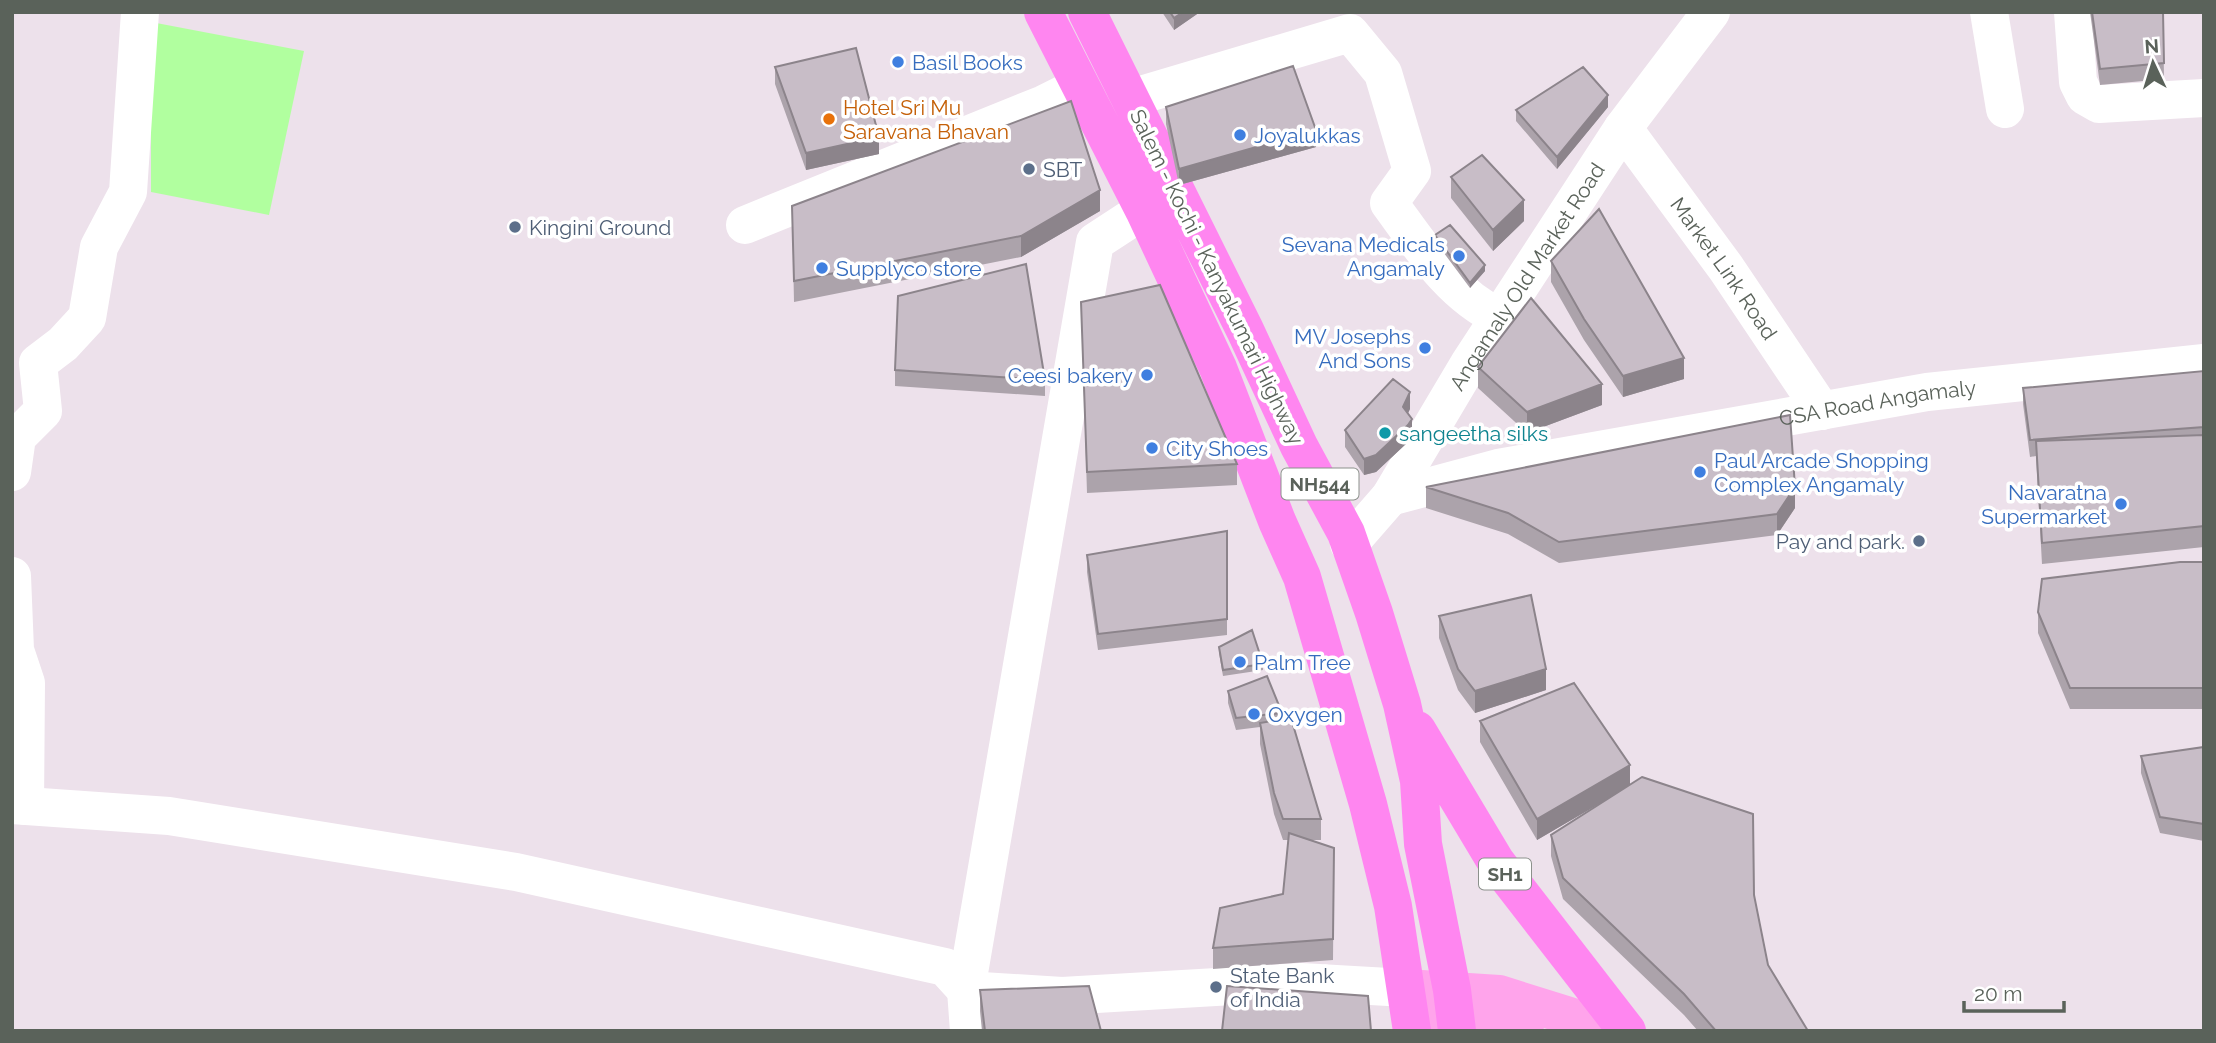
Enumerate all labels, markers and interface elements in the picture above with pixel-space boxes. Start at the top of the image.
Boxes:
north arrow [2118,28,2188,98]
text: N [2144,35,2160,58]
place label: Basil Books [912,50,1023,75]
marker: Basil Books [890,54,906,70]
place label: Hotel Sri Mu Saravana Bhavan [843,95,1009,144]
street label: Salem - Kochi - Kanyakumari Highway [1125,105,1309,449]
marker: Hotel Sri Mu Saravana Bhavan [821,111,837,127]
place label: Joyalukkas [1254,123,1361,148]
marker: Joyalukkas [1232,127,1248,143]
place label: SBT [1043,157,1082,182]
street label: Angamaly Old Market Road [1444,158,1609,394]
marker: SBT [1021,161,1037,177]
street label: Market Link Road [1666,192,1783,344]
place label: Kingini Ground [529,215,671,240]
marker: Kingini Ground [507,219,523,235]
place label: Sevana Medicals Angamaly [1282,232,1445,281]
marker: Sevana Medicals Angamaly [1451,248,1467,264]
place label: Supplyco store [836,256,982,281]
marker: Supplyco store [814,260,830,276]
place label: MV Josephs And Sons [1294,324,1411,373]
marker: MV Josephs And Sons [1417,340,1433,356]
place label: Ceesi bakery [1008,363,1133,388]
marker: Ceesi bakery [1139,367,1155,383]
street label: CSA Road Angamaly [1777,374,1977,431]
place label: sangeetha silks [1399,421,1548,446]
marker: sangeetha silks [1377,425,1393,441]
place label: City Shoes [1166,436,1268,461]
marker: City Shoes [1144,440,1160,456]
place label: Paul Arcade Shopping Complex Angamaly [1714,448,1929,497]
marker: Paul Arcade Shopping Complex Angamaly [1692,464,1708,480]
road number: NH544 [1282,468,1358,499]
place label: Navaratna Supermarket [1981,480,2107,529]
marker: Navaratna Supermarket [2113,496,2129,512]
place label: Pay and park. [1776,529,1905,554]
marker: Pay and park. [1911,533,1927,549]
place label: Palm Tree [1254,650,1351,675]
marker: Palm Tree [1232,654,1248,670]
place label: Oxygen [1268,702,1343,727]
marker: Oxygen [1246,706,1262,722]
road number: SH1 [1479,859,1531,890]
place label: State Bank of India [1230,963,1334,1012]
scale bar [1964,970,2064,1014]
marker: State Bank of India [1208,979,1224,995]
text: 20 m [1974,981,2022,1006]

